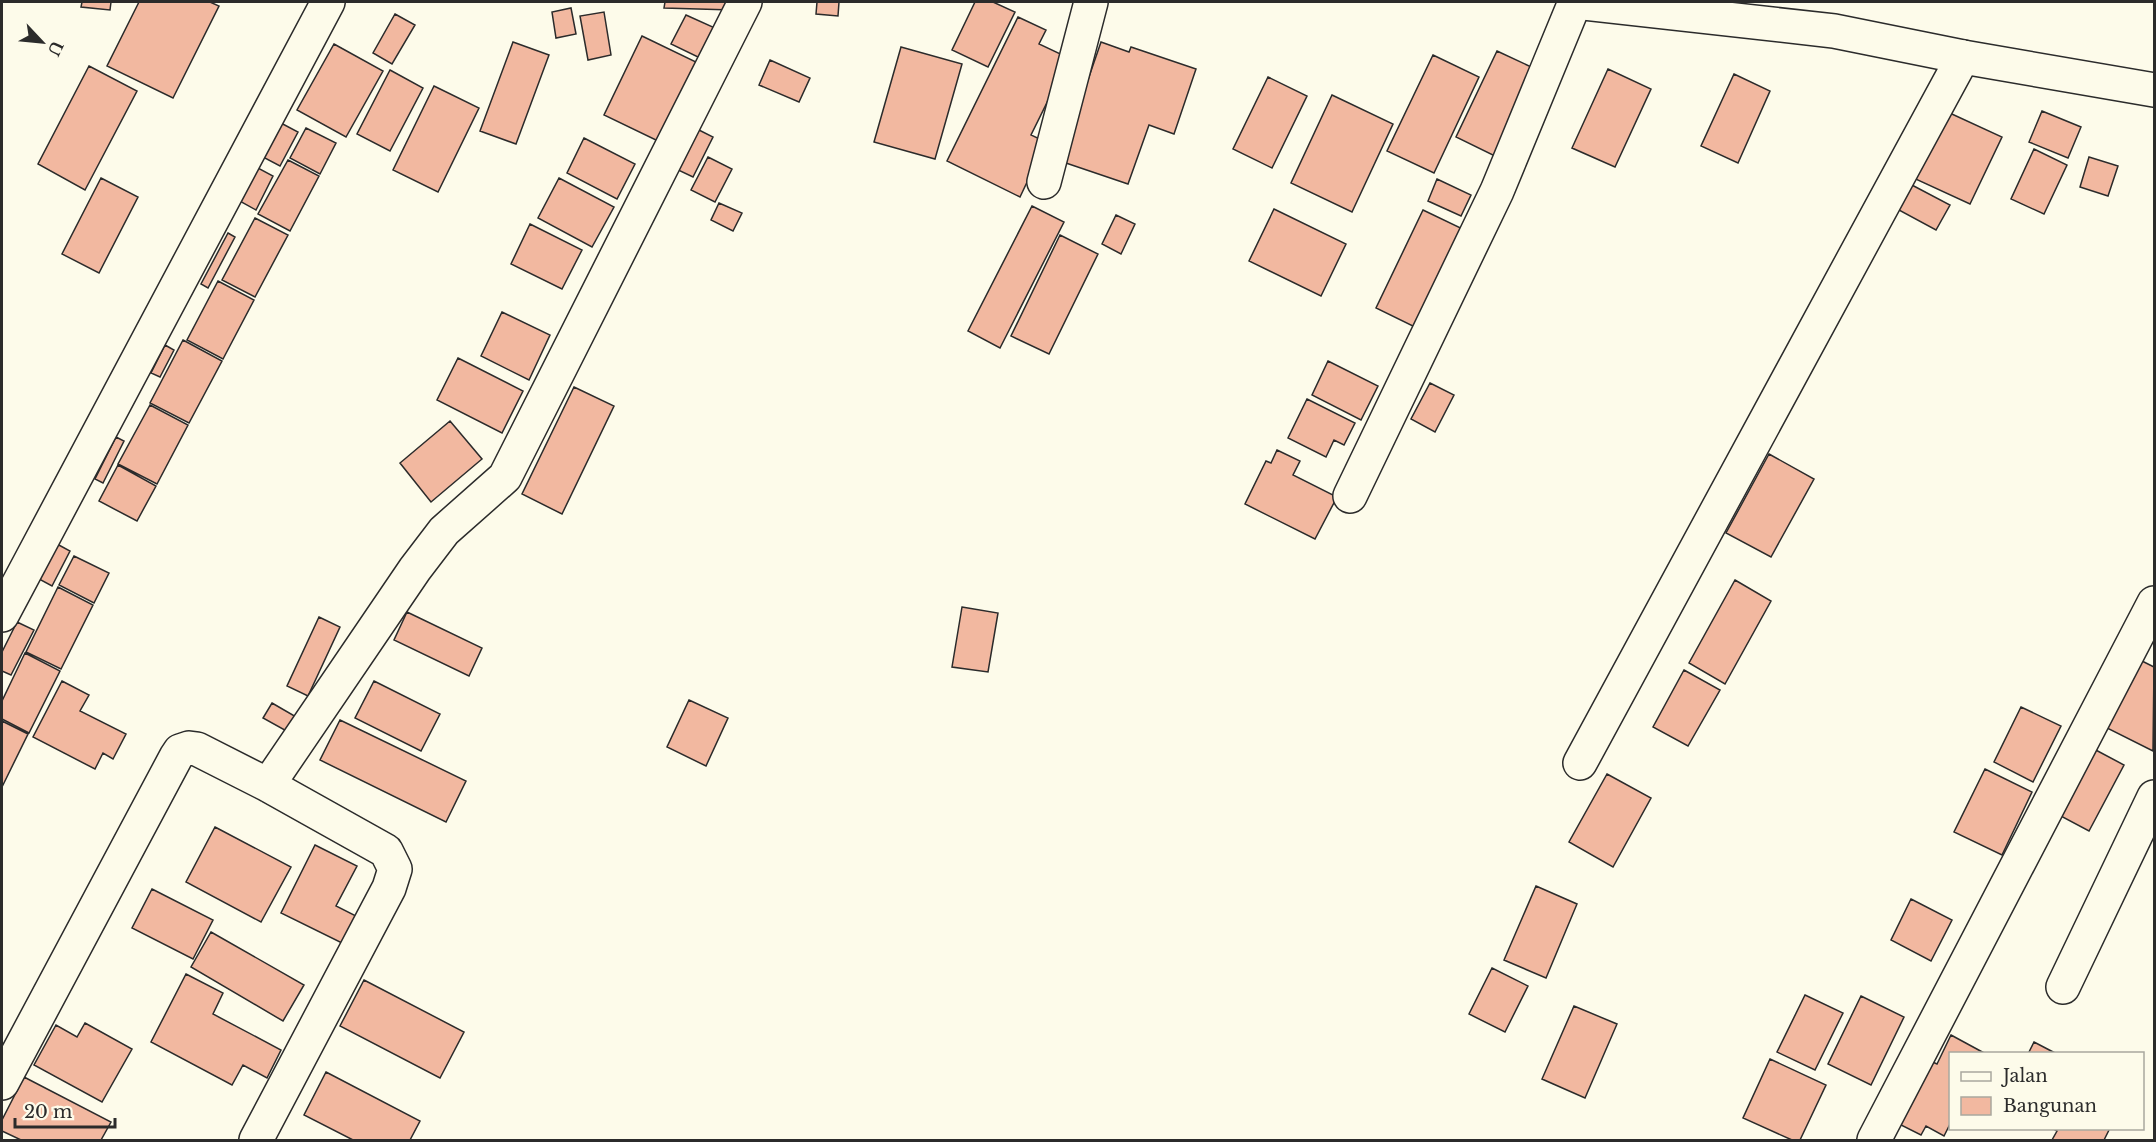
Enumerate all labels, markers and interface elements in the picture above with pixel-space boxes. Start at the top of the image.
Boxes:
north arrow [12,12,72,72]
text: U [43,38,68,59]
legend [1949,1052,2144,1130]
text: Jalan [2001,1065,2048,1087]
scale bar [15,1091,116,1129]
text: Bangunan [2003,1095,2097,1117]
text: 20 m [24,1101,72,1123]

